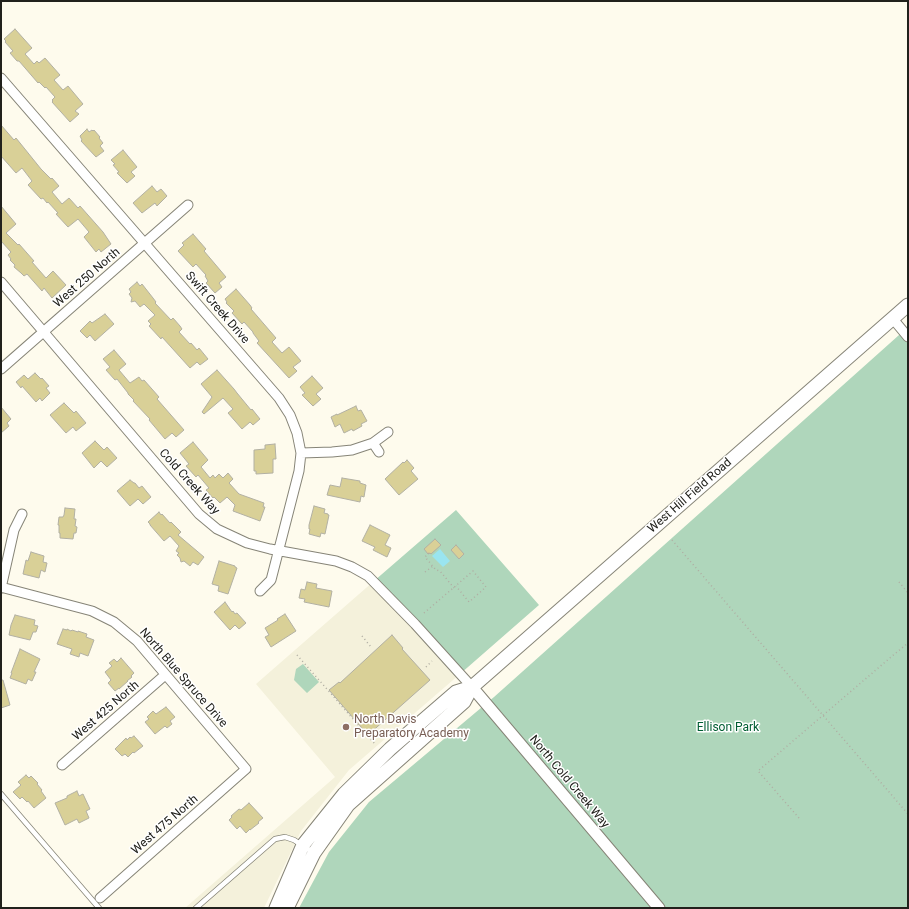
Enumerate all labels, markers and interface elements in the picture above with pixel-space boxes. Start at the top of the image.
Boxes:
street label: West 250 North [51,245,123,311]
street label: Swift Creek Drive [182,269,252,347]
street label: Cold Creek Way [156,446,222,518]
street label: West Hill Field Road [645,456,735,536]
street label: North Blue Spruce Drive [136,625,230,731]
street label: West 425 North [70,678,142,744]
place label: North Davis Preparatory Academy [354,713,469,741]
park label: Ellison Park [697,721,759,735]
marker: North Davis Preparatory Academy [341,722,351,732]
street label: North Cold Creek Way [526,733,612,831]
street label: West 475 North [129,792,201,858]

